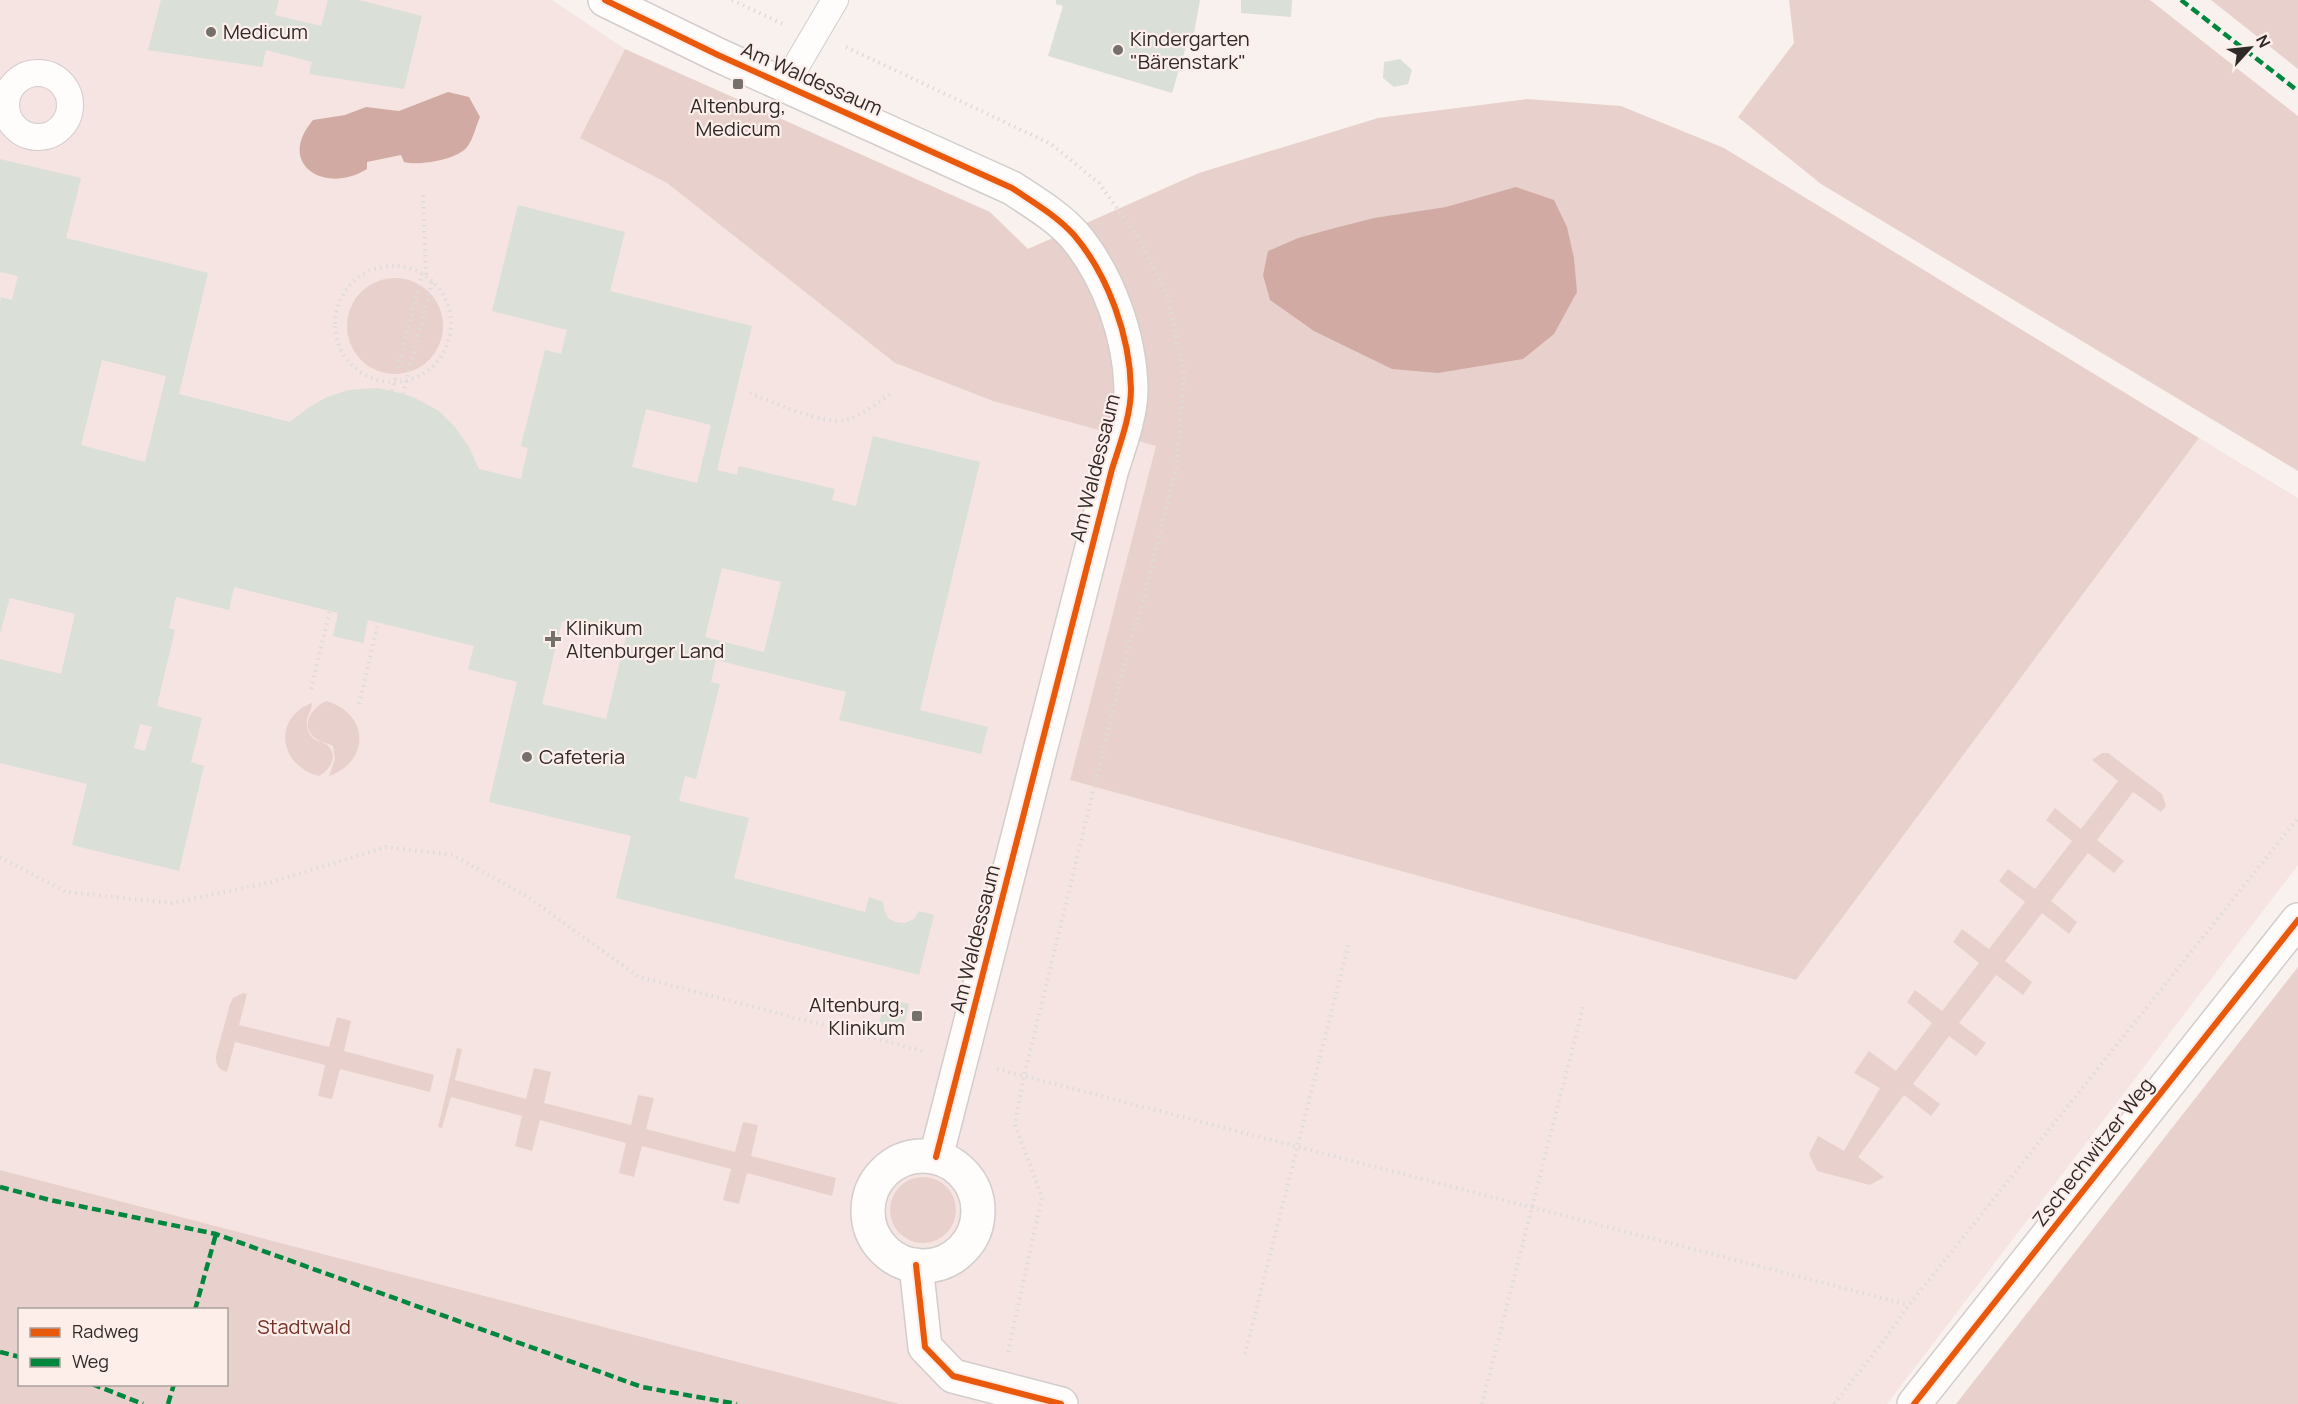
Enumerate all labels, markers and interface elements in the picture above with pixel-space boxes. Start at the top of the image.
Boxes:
place label: Medicum [223,18,308,45]
north arrow [2220,18,2280,78]
marker: Medicum [204,25,218,39]
place label: Kindergarten "Bärenstark" [1130,25,1250,75]
text: N [2251,31,2276,51]
street label: Am Waldessaum [737,35,887,122]
marker: Kindergarten "Bärenstark" [1111,43,1125,57]
marker: Altenburg, Medicum [731,77,745,91]
place label: Altenburg, Medicum [690,92,786,142]
street label: Am Waldessaum [1063,391,1126,545]
place label: Klinikum Altenburger Land [566,614,724,664]
marker: Klinikum Altenburger Land [544,630,562,648]
place label: Cafeteria [539,743,625,770]
marker: Cafeteria [520,750,534,764]
street label: Am Waldessaum [943,862,1006,1016]
place label: Altenburg, Klinikum [809,991,905,1041]
marker: Altenburg, Klinikum [910,1009,924,1023]
street label: Zschechwitzer Weg [2026,1072,2159,1232]
legend [18,1308,228,1386]
park label: Stadtwald [257,1313,351,1340]
text: Radweg [72,1319,139,1343]
text: Weg [72,1349,109,1373]

